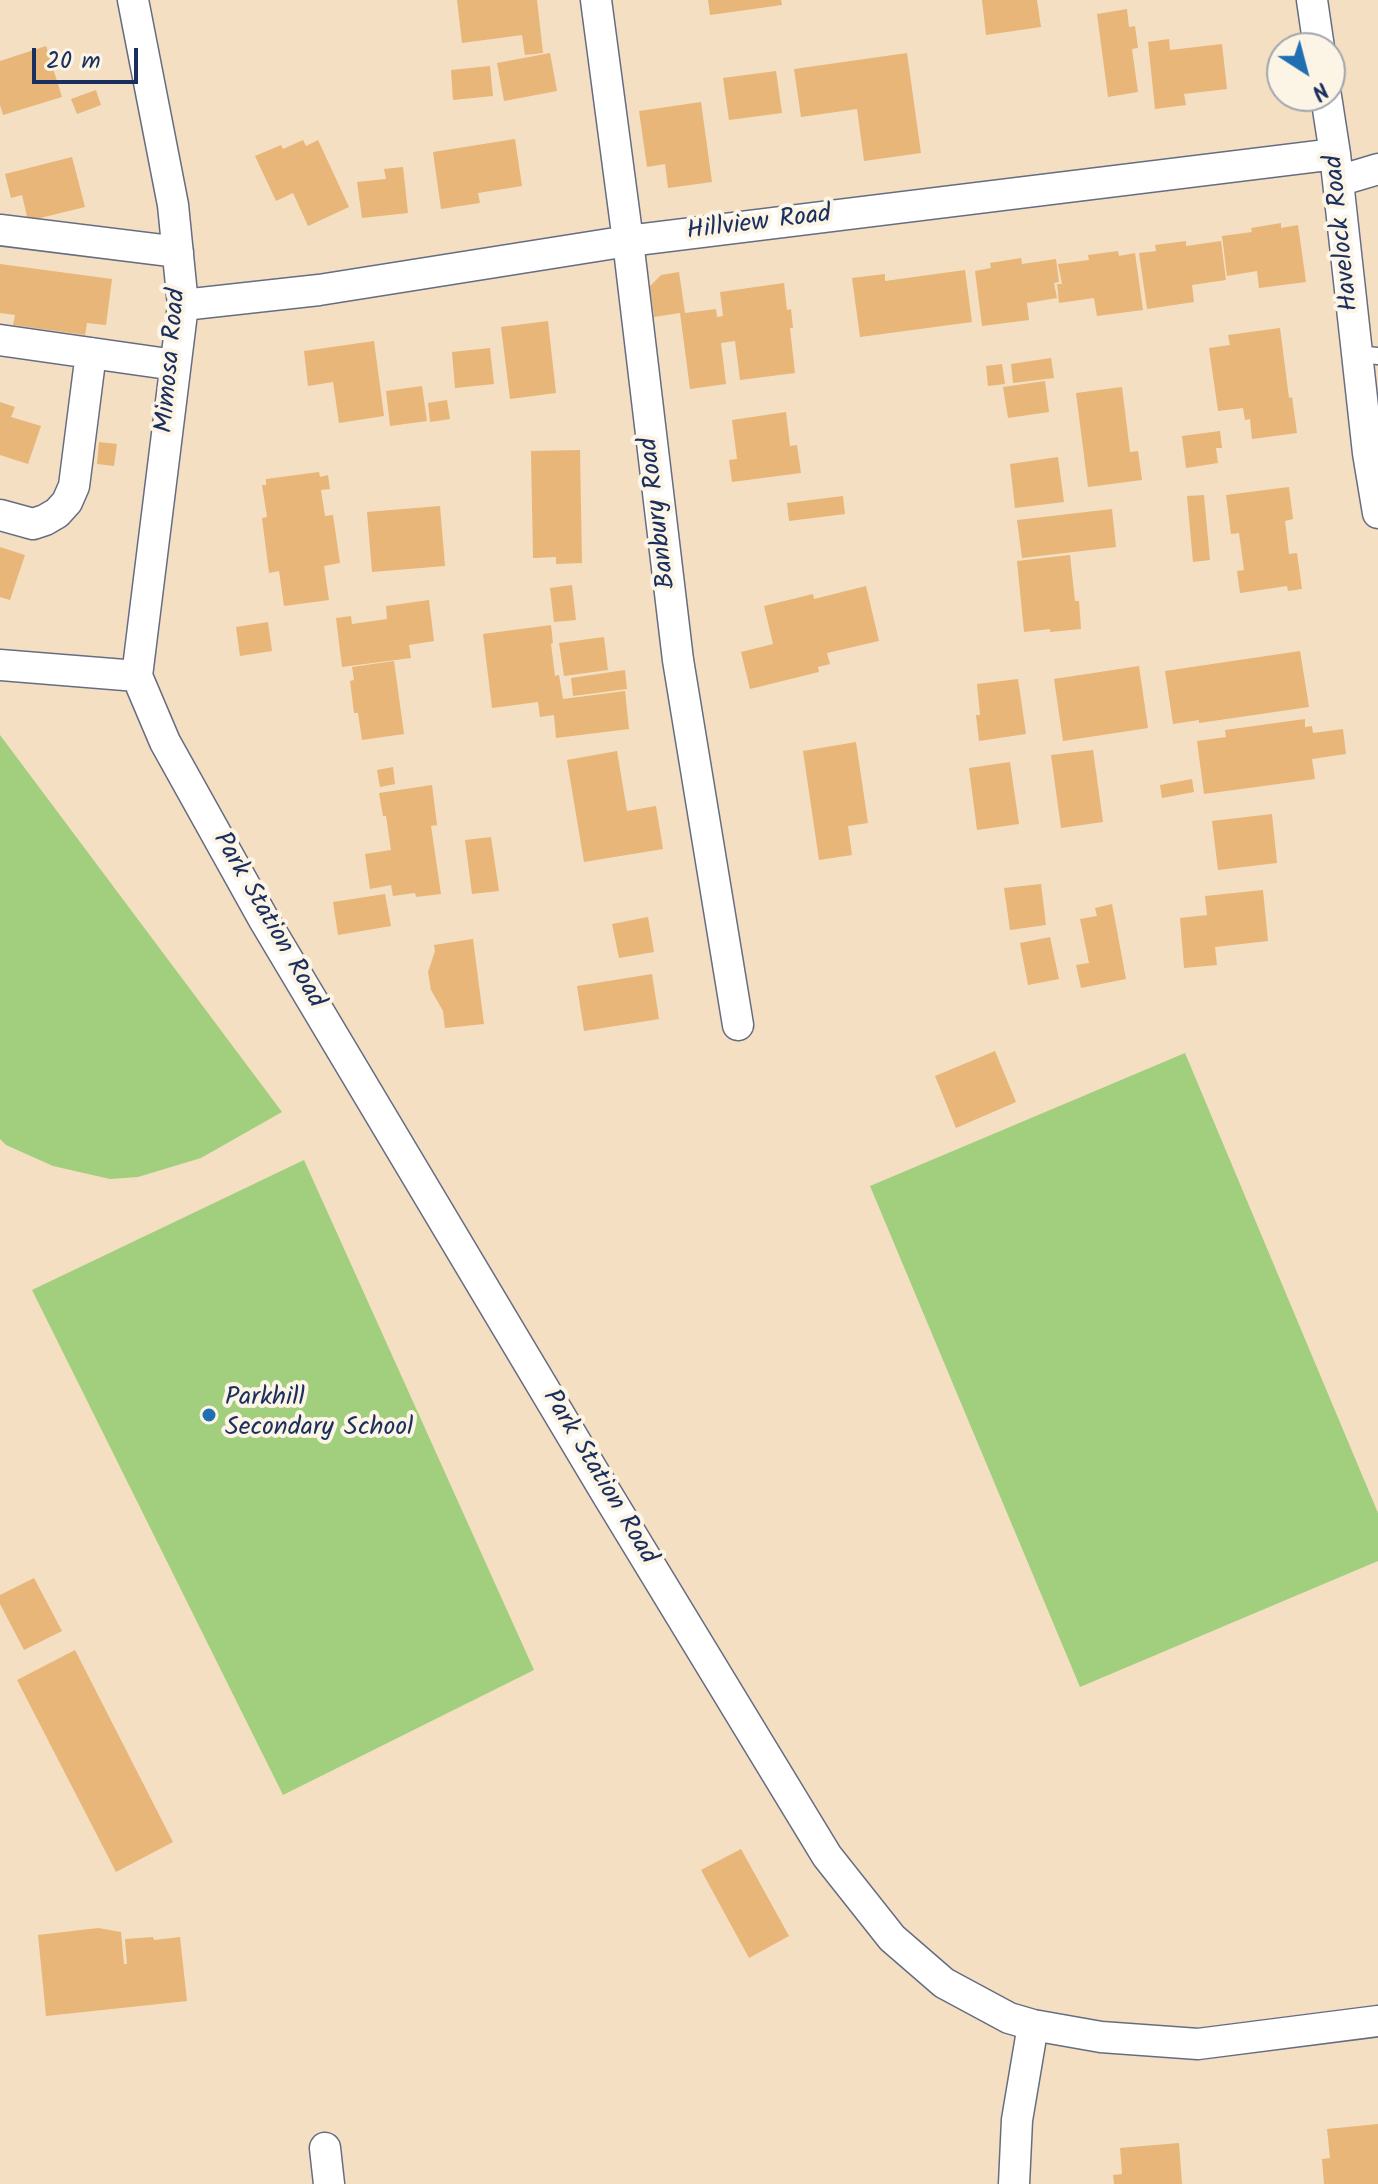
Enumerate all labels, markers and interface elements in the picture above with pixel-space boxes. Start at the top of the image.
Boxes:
scale bar [36,32,142,82]
north arrow [1266,32,1346,112]
text: 20 m [46,42,101,81]
text: N [1303,72,1335,108]
street label: Havelock Road [1320,153,1368,313]
street label: Hillview Road [685,201,833,249]
street label: Mimosa Road [151,287,195,435]
street label: Banbury Road [635,436,685,590]
street label: Park Station Road [204,827,330,1015]
place label: Parkhill Secondary School [225,1384,413,1446]
street label: Park Station Road [534,1385,662,1571]
marker: Parkhill Secondary School [200,1406,218,1424]

